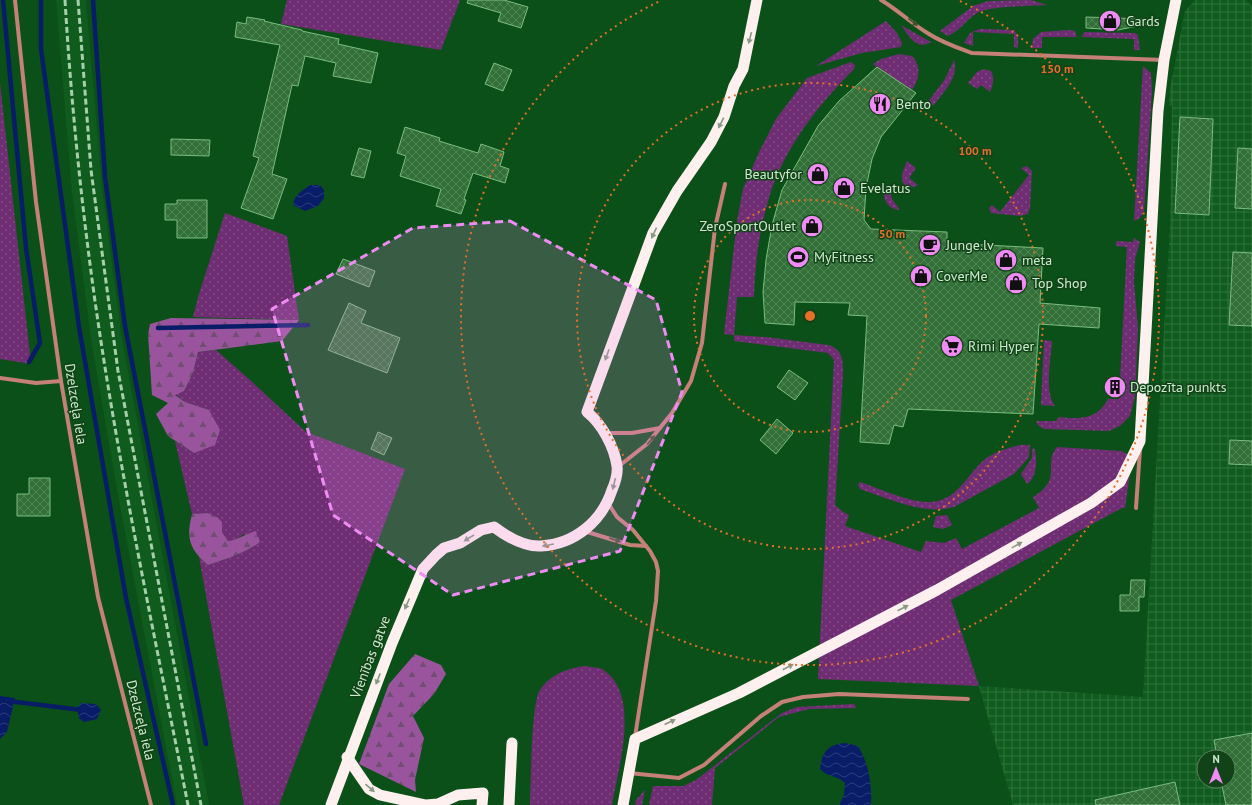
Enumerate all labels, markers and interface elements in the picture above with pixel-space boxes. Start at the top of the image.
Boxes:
shop icon: Gards [1097,8,1123,34]
place label: Gards [1126,12,1160,30]
one-way arrow [907,17,918,26]
one-way arrow [747,32,753,44]
text: 150 m [1040,61,1074,76]
restaurant icon: Bento [867,91,893,117]
place label: Bento [896,95,931,113]
one-way arrow [718,117,725,128]
text: 100 m [958,143,992,158]
shop icon: Beautyfor [805,161,831,187]
place label: Beautyfor [744,165,802,183]
shop icon: Evelatus [831,175,857,201]
place label: Evelatus [860,179,911,197]
shop icon: ZeroSportOutlet [799,213,825,239]
place label: ZeroSportOutlet [699,217,796,235]
text: 50 m [879,226,905,241]
one-way arrow [651,228,657,239]
cafe icon: Junge.lv [917,232,943,258]
place label: Junge.lv [945,236,994,254]
sports icon: MyFitness [785,244,811,270]
shop icon: meta [993,247,1019,273]
place label: MyFitness [814,248,874,266]
place label: meta [1022,251,1052,269]
shop icon: CoverMe [908,263,934,289]
place label: CoverMe [936,267,988,285]
shop icon: Top Shop [1003,270,1029,296]
place label: Top Shop [1032,274,1087,292]
centre of rings [803,309,817,323]
supermarket icon: Rimi Hyper [939,333,965,359]
place label: Rimi Hyper [968,337,1035,355]
one-way arrow [604,349,610,361]
street label: Dzelzceļa iela [61,362,91,446]
building icon: Depozīta punkts [1102,374,1128,400]
place label: Depozīta punkts [1130,378,1227,396]
one-way arrow [646,435,655,445]
one-way arrow [611,478,617,490]
one-way arrow [463,534,475,541]
one-way arrow [609,537,621,543]
one-way arrow [542,542,554,548]
one-way arrow [1011,542,1023,549]
one-way arrow [404,599,410,611]
one-way arrow [897,604,909,611]
street label: Vienības gatve [346,613,394,702]
one-way arrow [782,664,793,671]
one-way arrow [374,674,380,686]
street label: Dzelzceļa iela [122,678,160,762]
one-way arrow [664,719,676,725]
north arrow [1196,749,1236,789]
text: N [1212,752,1220,766]
one-way arrow [365,784,376,793]

